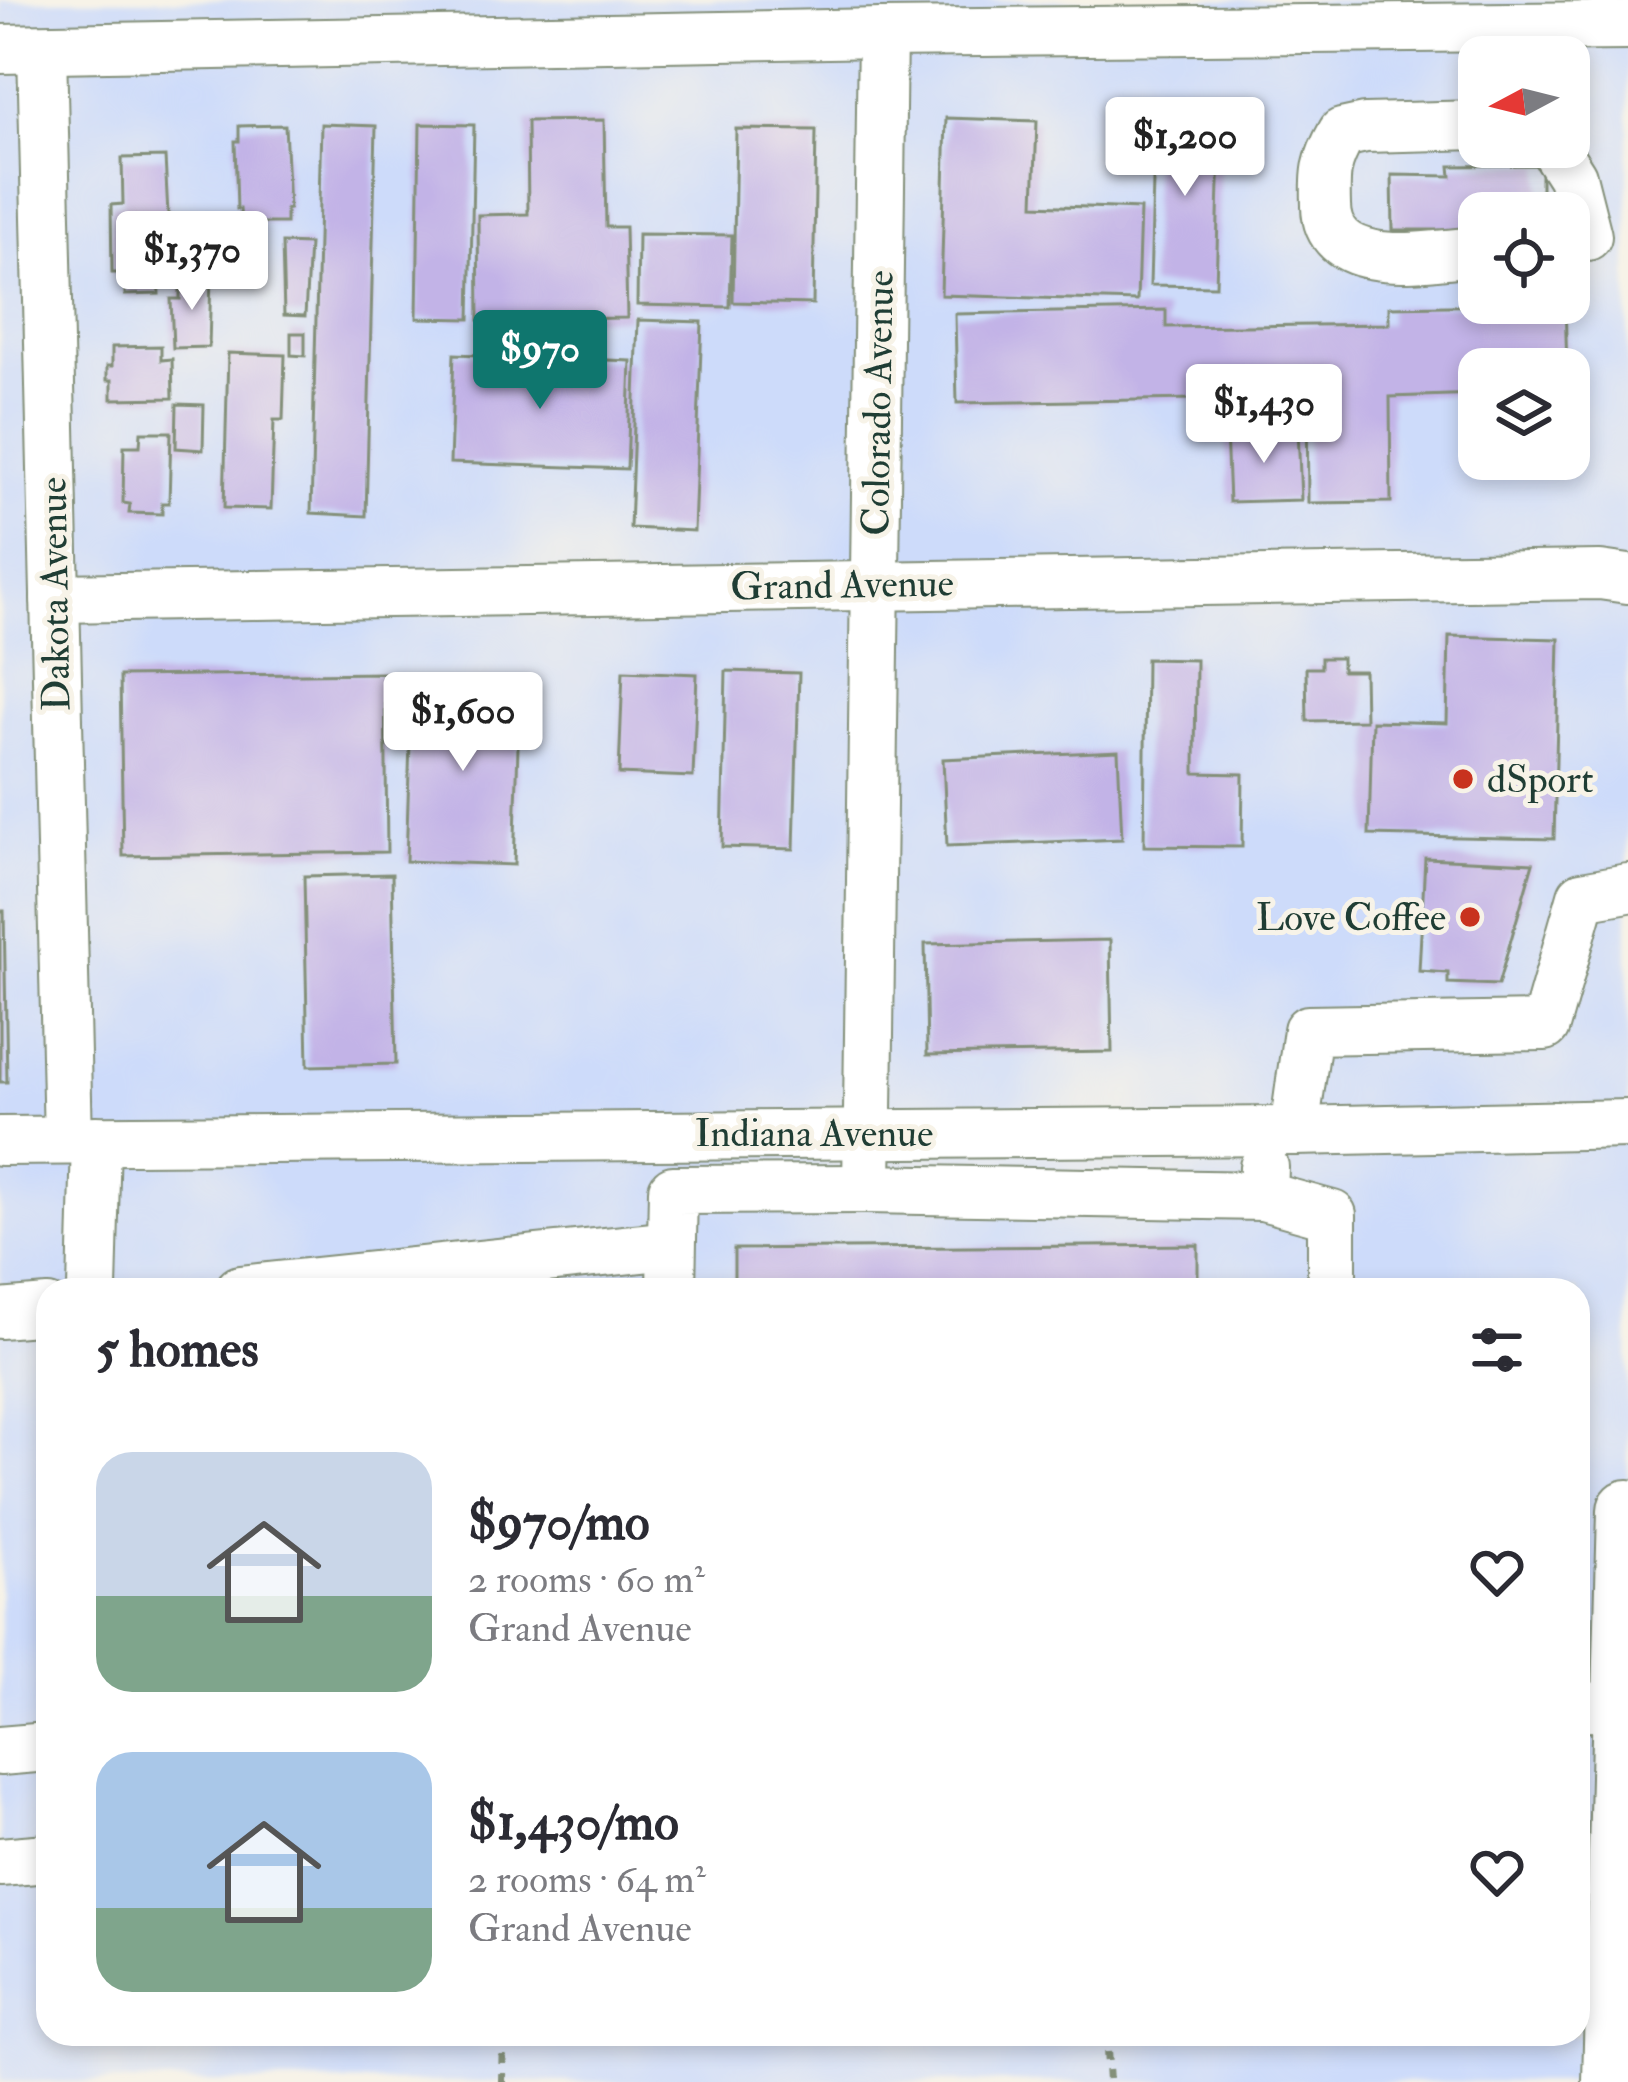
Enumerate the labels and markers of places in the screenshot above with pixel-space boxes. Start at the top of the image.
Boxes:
pin: $1,200 [1087,97,1283,199]
pin: $1,370 [94,211,290,313]
pin: $970 [469,310,611,412]
pin: $1,430 [1166,364,1362,466]
pin: $1,600 [365,672,561,774]
place label: dSport [1487,755,1594,804]
marker: dSport [1450,766,1476,792]
place label: Love Coffee [1256,893,1446,942]
marker: Love Coffee [1457,904,1483,930]

